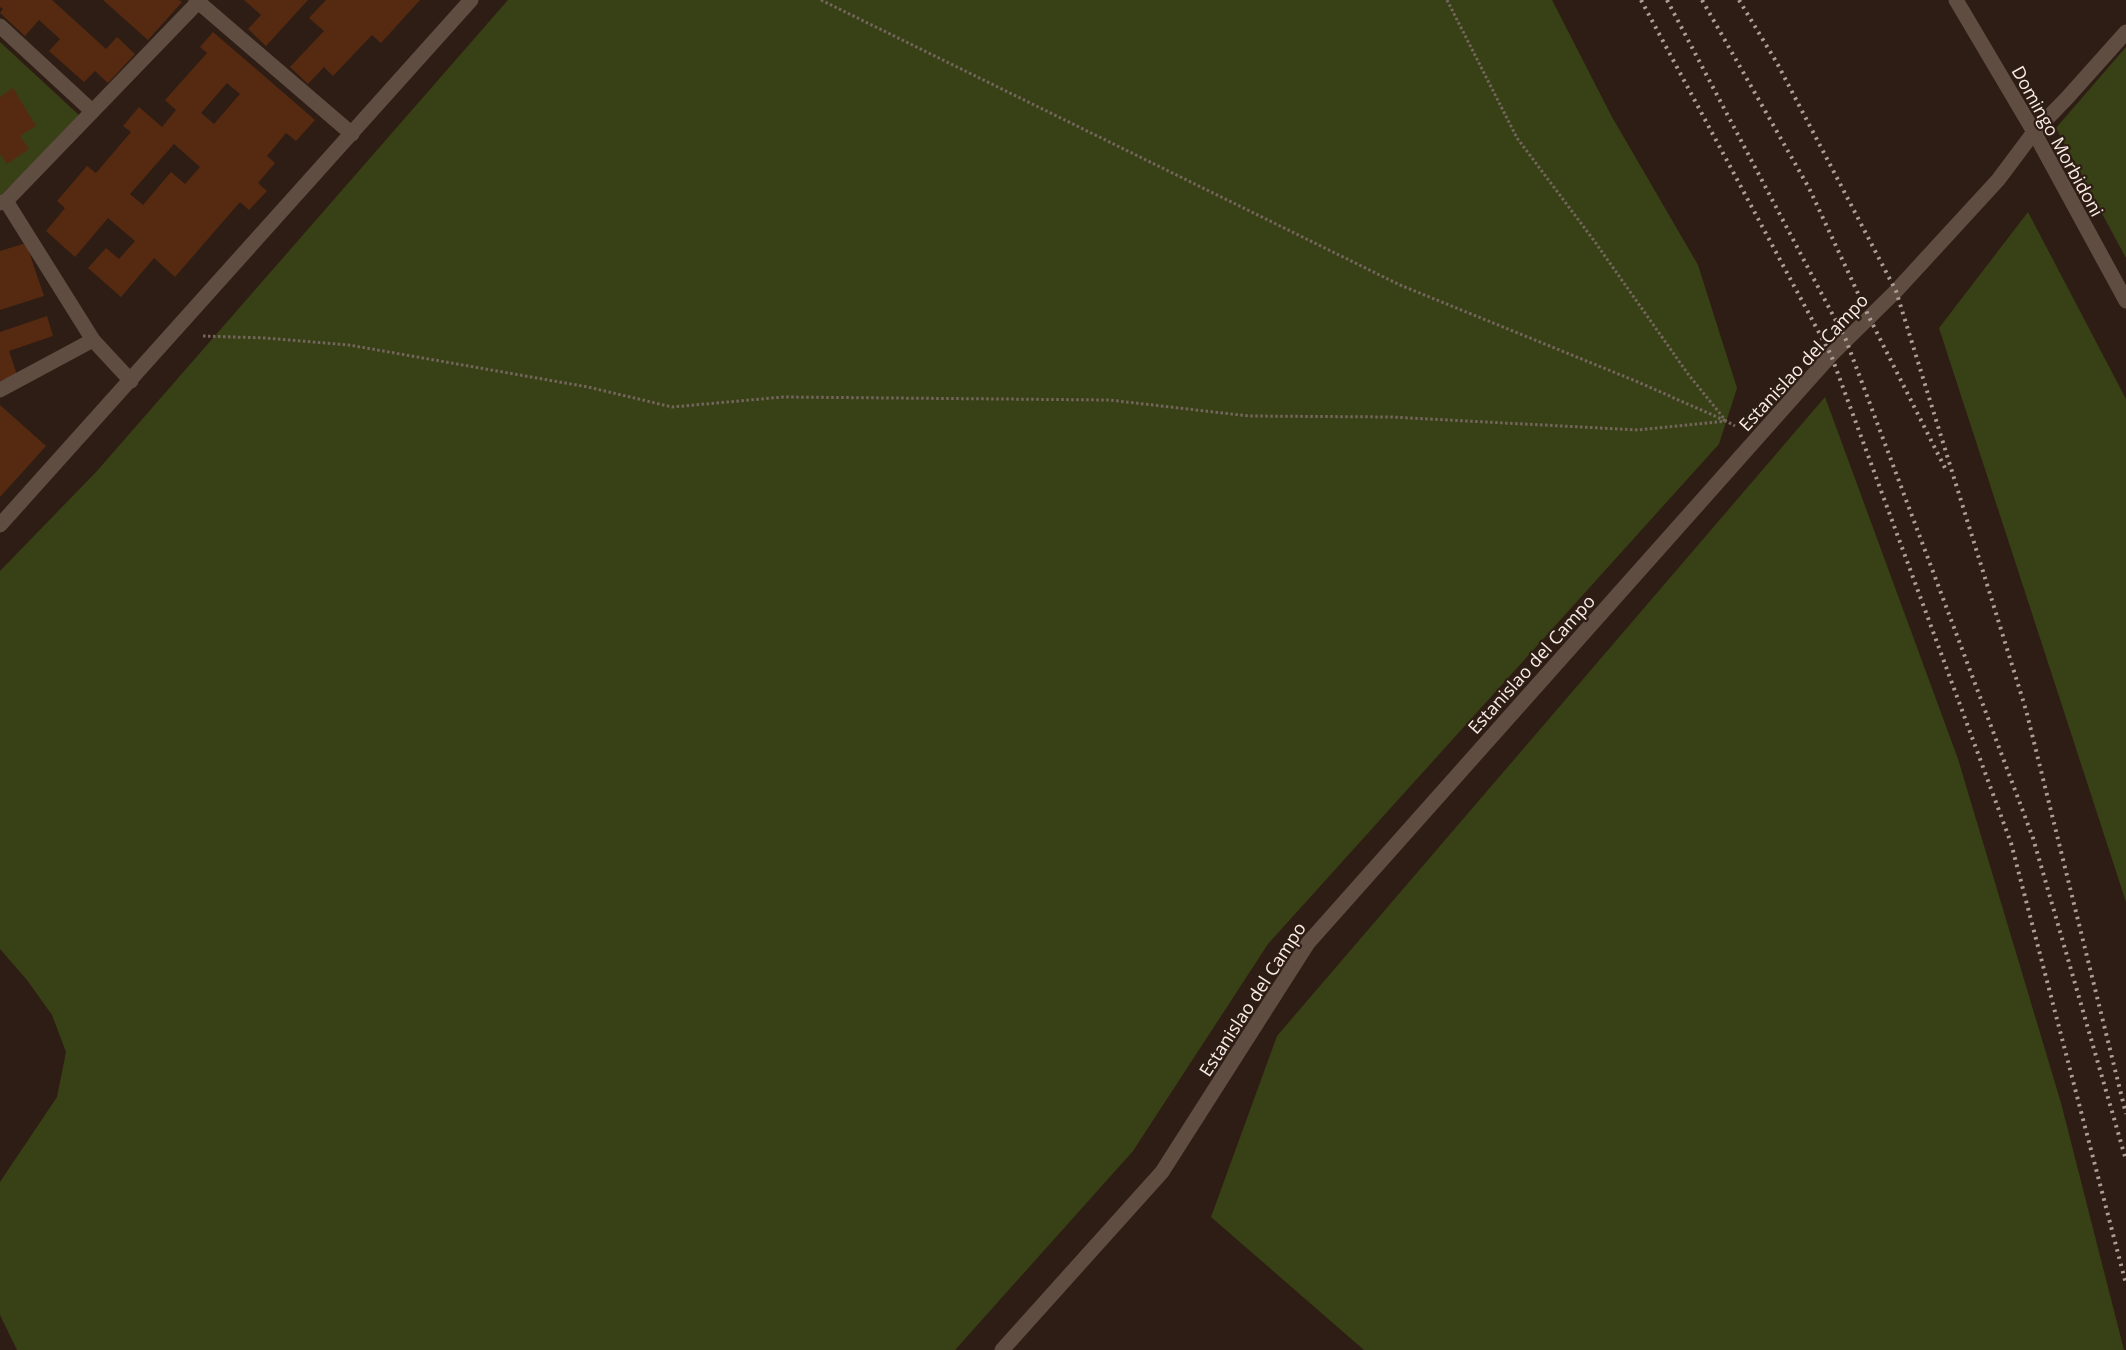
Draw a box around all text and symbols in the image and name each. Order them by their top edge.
street label: Domingo Morbidoni [2007,61,2109,221]
street label: Estanislao del Campo [1733,288,1873,436]
street label: Estanislao del Campo [1462,589,1600,739]
street label: Estanislao del Campo [1193,917,1311,1081]

